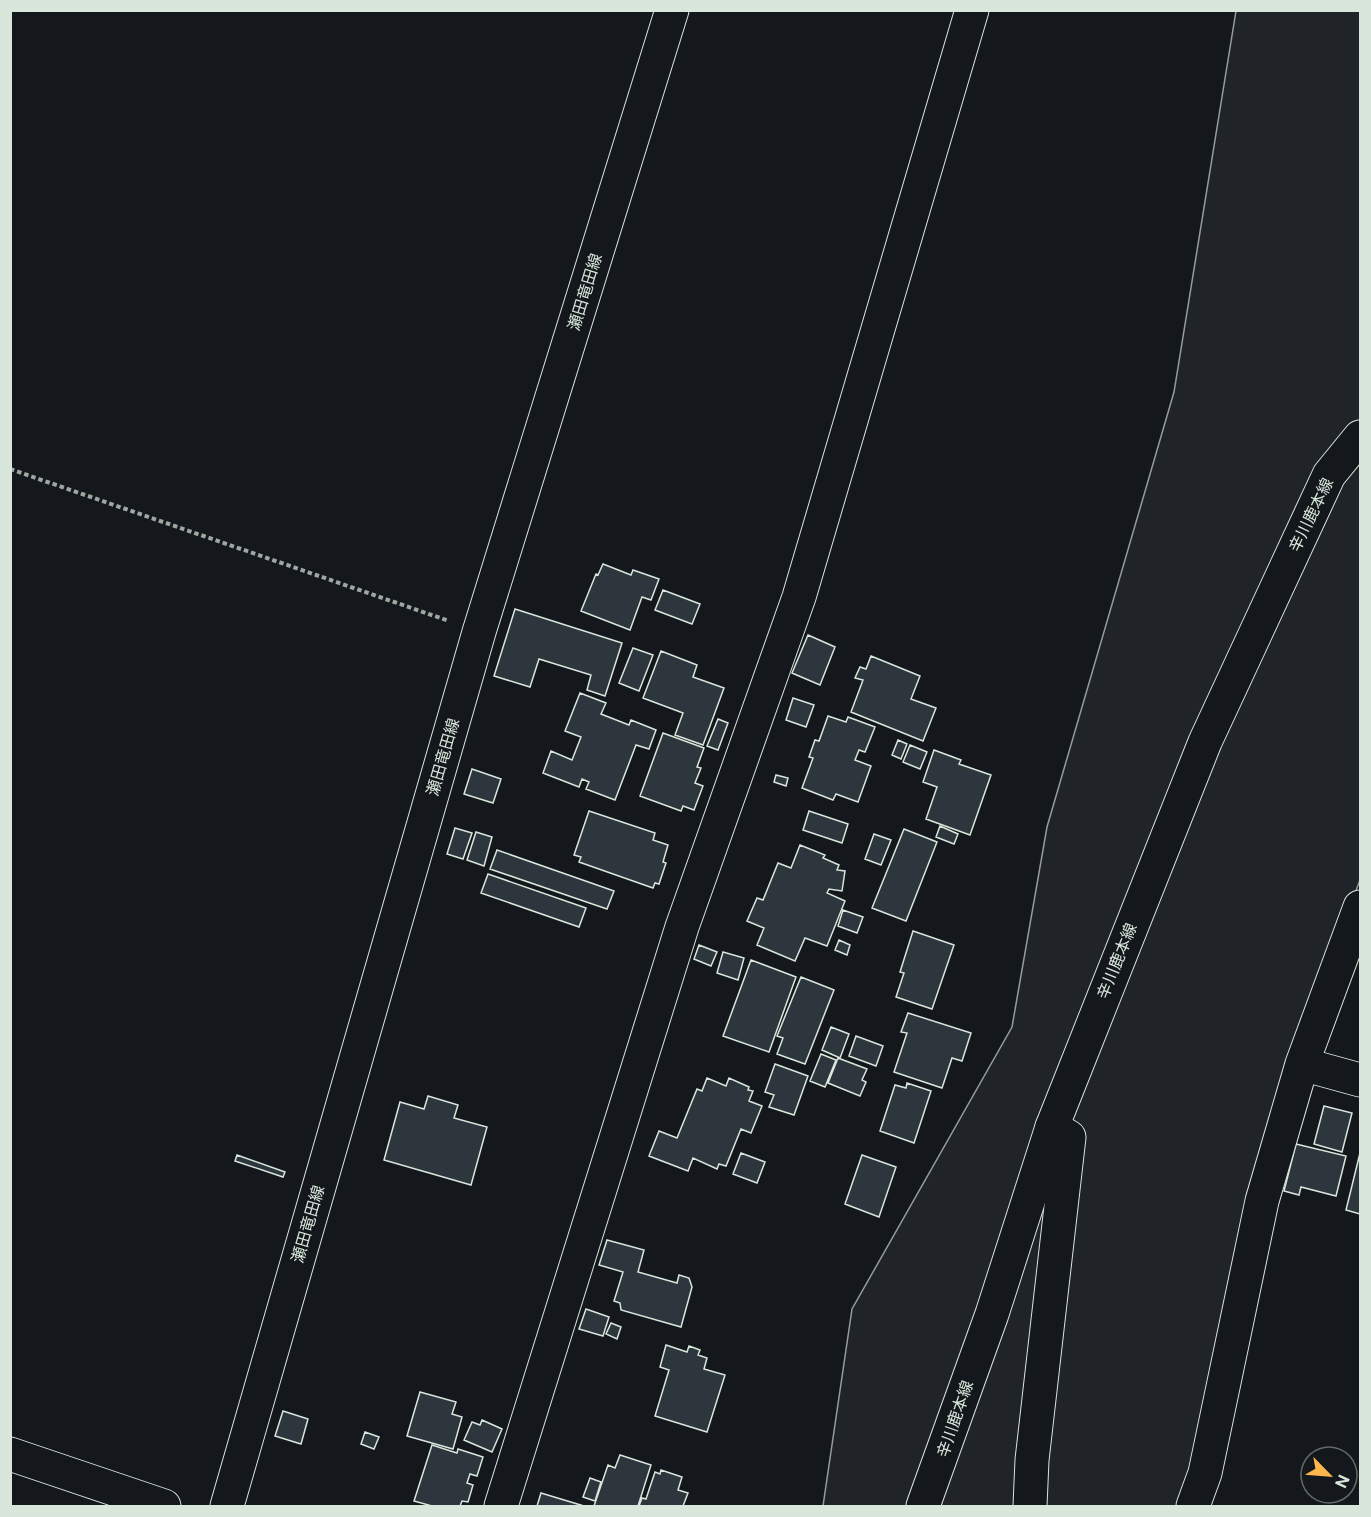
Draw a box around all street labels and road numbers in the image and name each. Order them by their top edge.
street label: 瀬田竜田線 [564,251,606,333]
street label: 辛川鹿本線 [1285,475,1337,555]
street label: 瀬田竜田線 [423,716,463,798]
street label: 辛川鹿本線 [1093,920,1141,1002]
street label: 瀬田竜田線 [288,1183,328,1265]
street label: 辛川鹿本線 [933,1378,977,1460]

